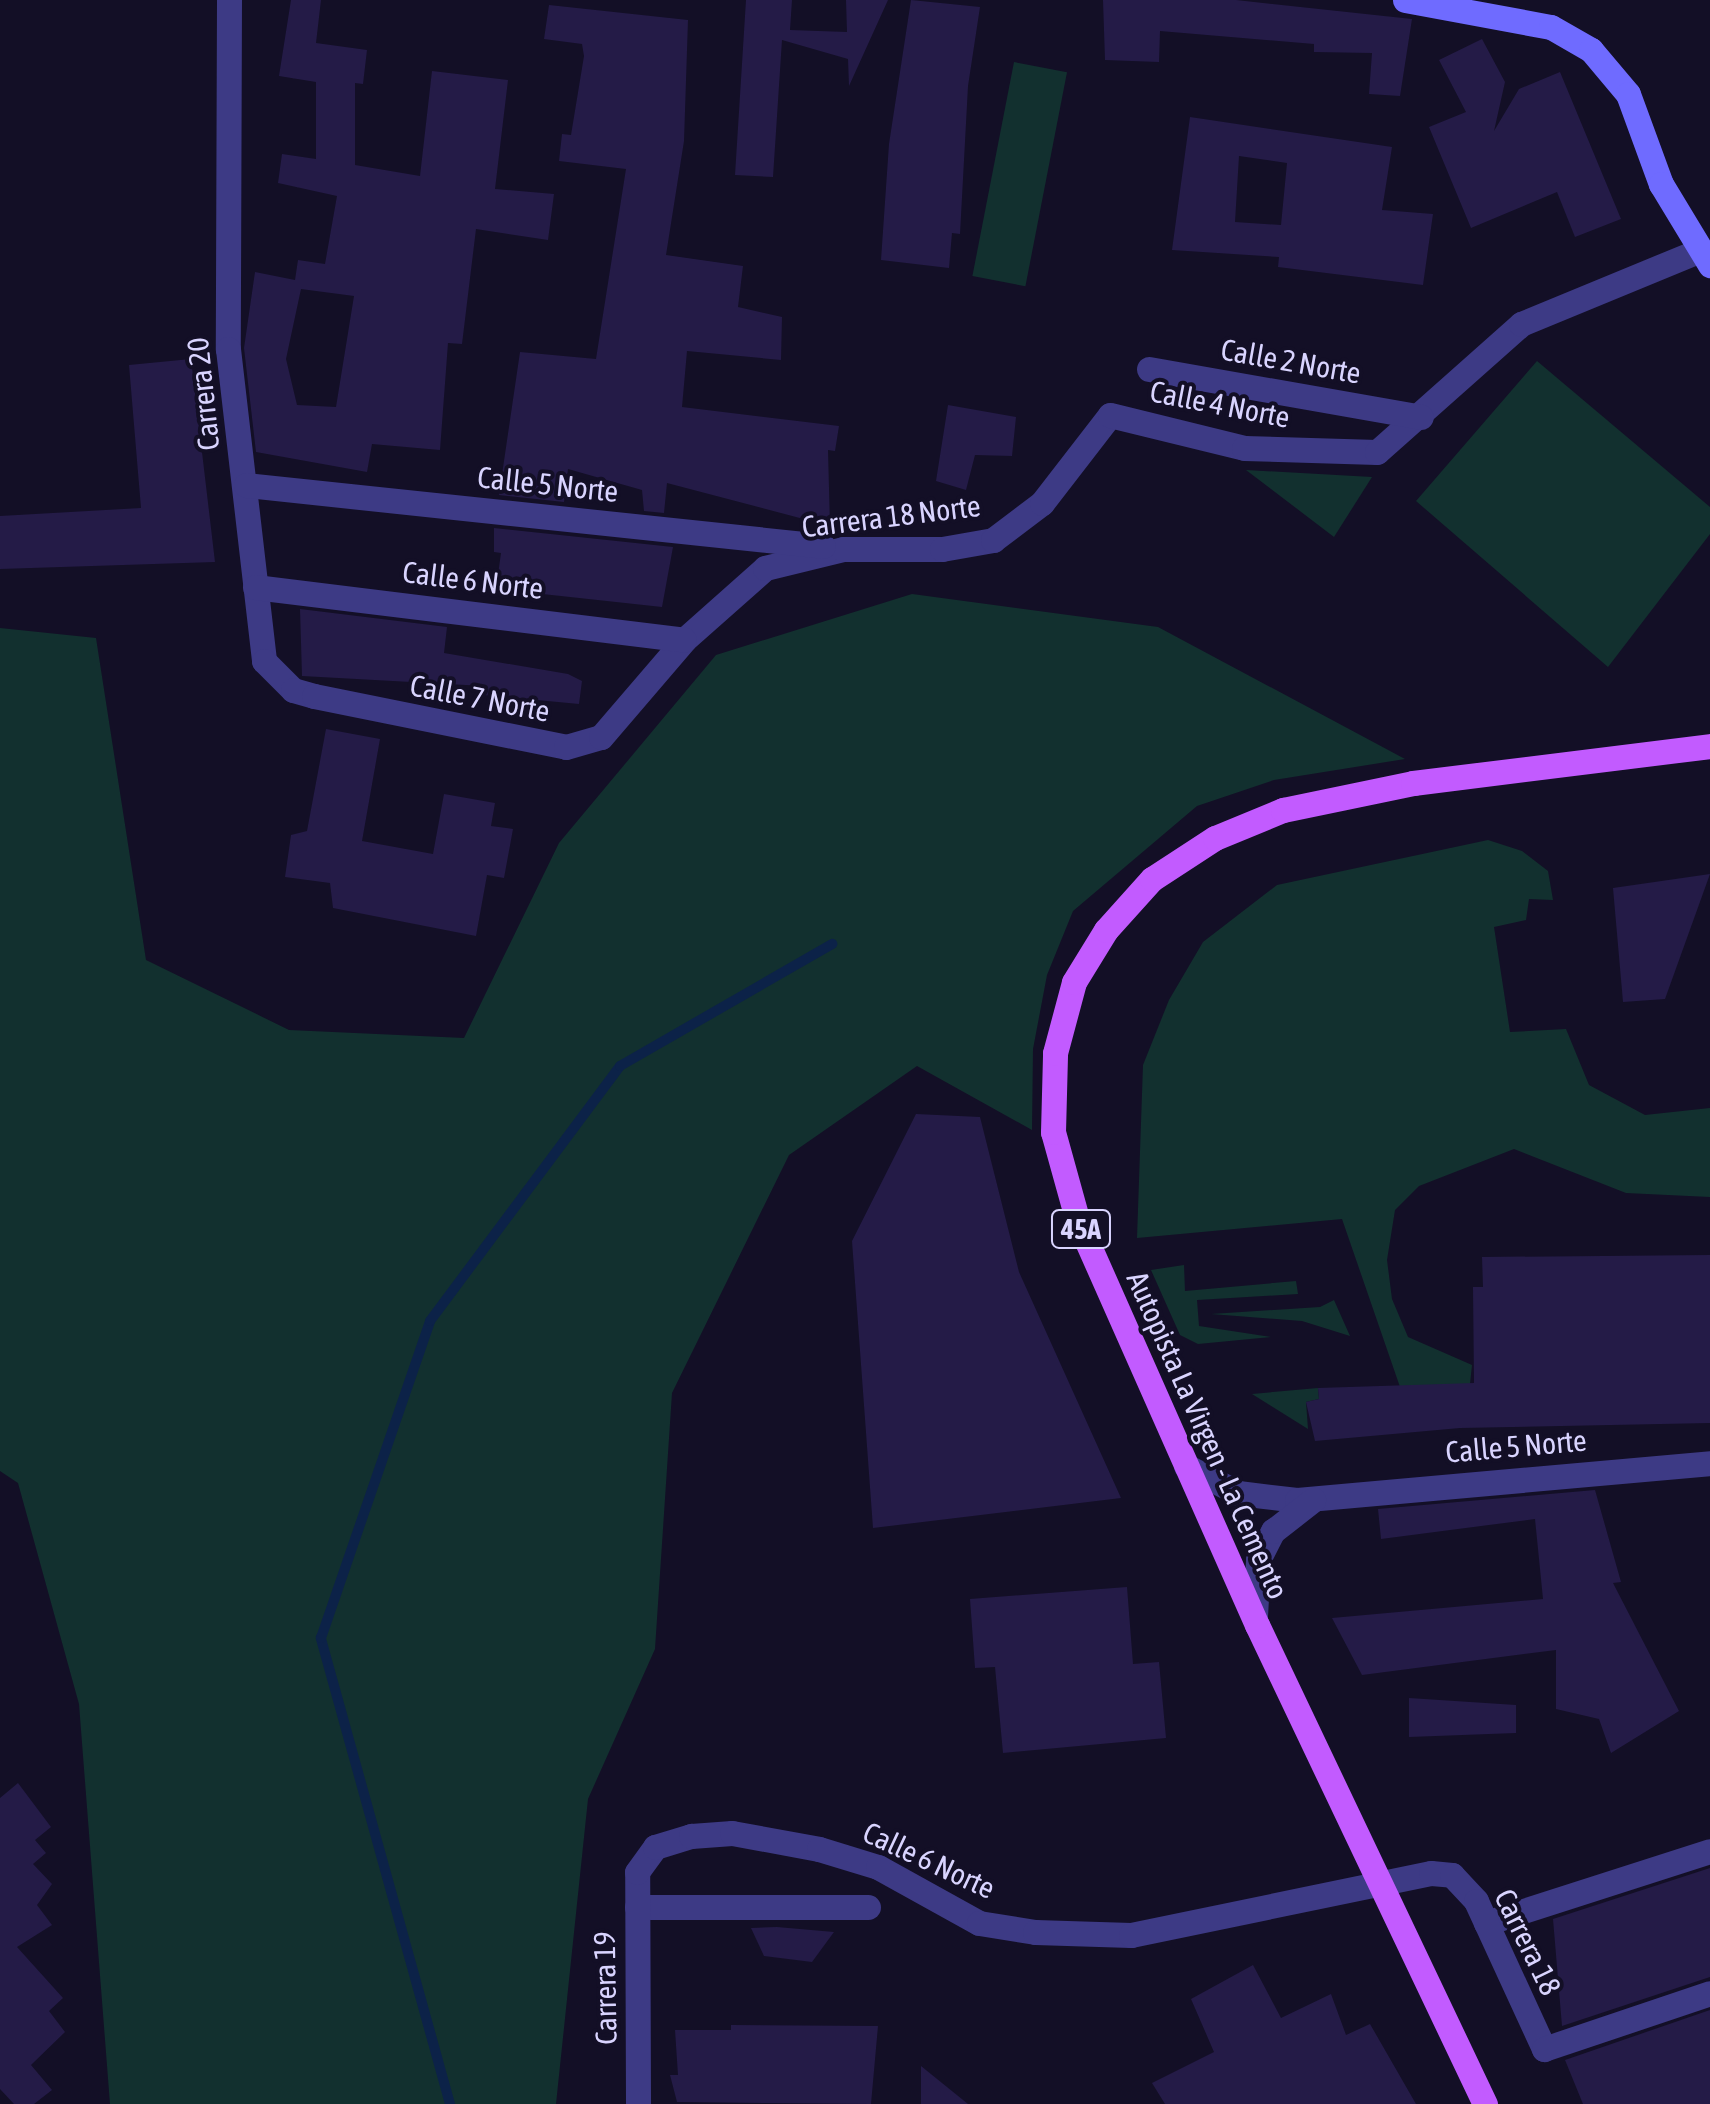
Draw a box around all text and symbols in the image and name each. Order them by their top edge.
street label: Calle 2 Norte [1218,331,1364,391]
street label: Carrera 20 [179,336,227,452]
street label: Calle 4 Norte [1147,373,1293,435]
street label: Calle 5 Norte [476,459,620,509]
street label: Carrera 18 Norte [800,487,982,545]
street label: Calle 6 Norte [401,554,545,606]
street label: Calle 7 Norte [407,667,553,729]
road number: 45A [1048,1206,1114,1252]
street label: Autopista La Virgen - La Cemento [1119,1266,1297,1604]
street label: Calle 5 Norte [1444,1422,1588,1470]
street label: Calle 6 Norte [857,1814,1001,1906]
street label: Carrera 18 [1487,1883,1569,2001]
street label: Carrera 19 [586,1931,624,2045]

